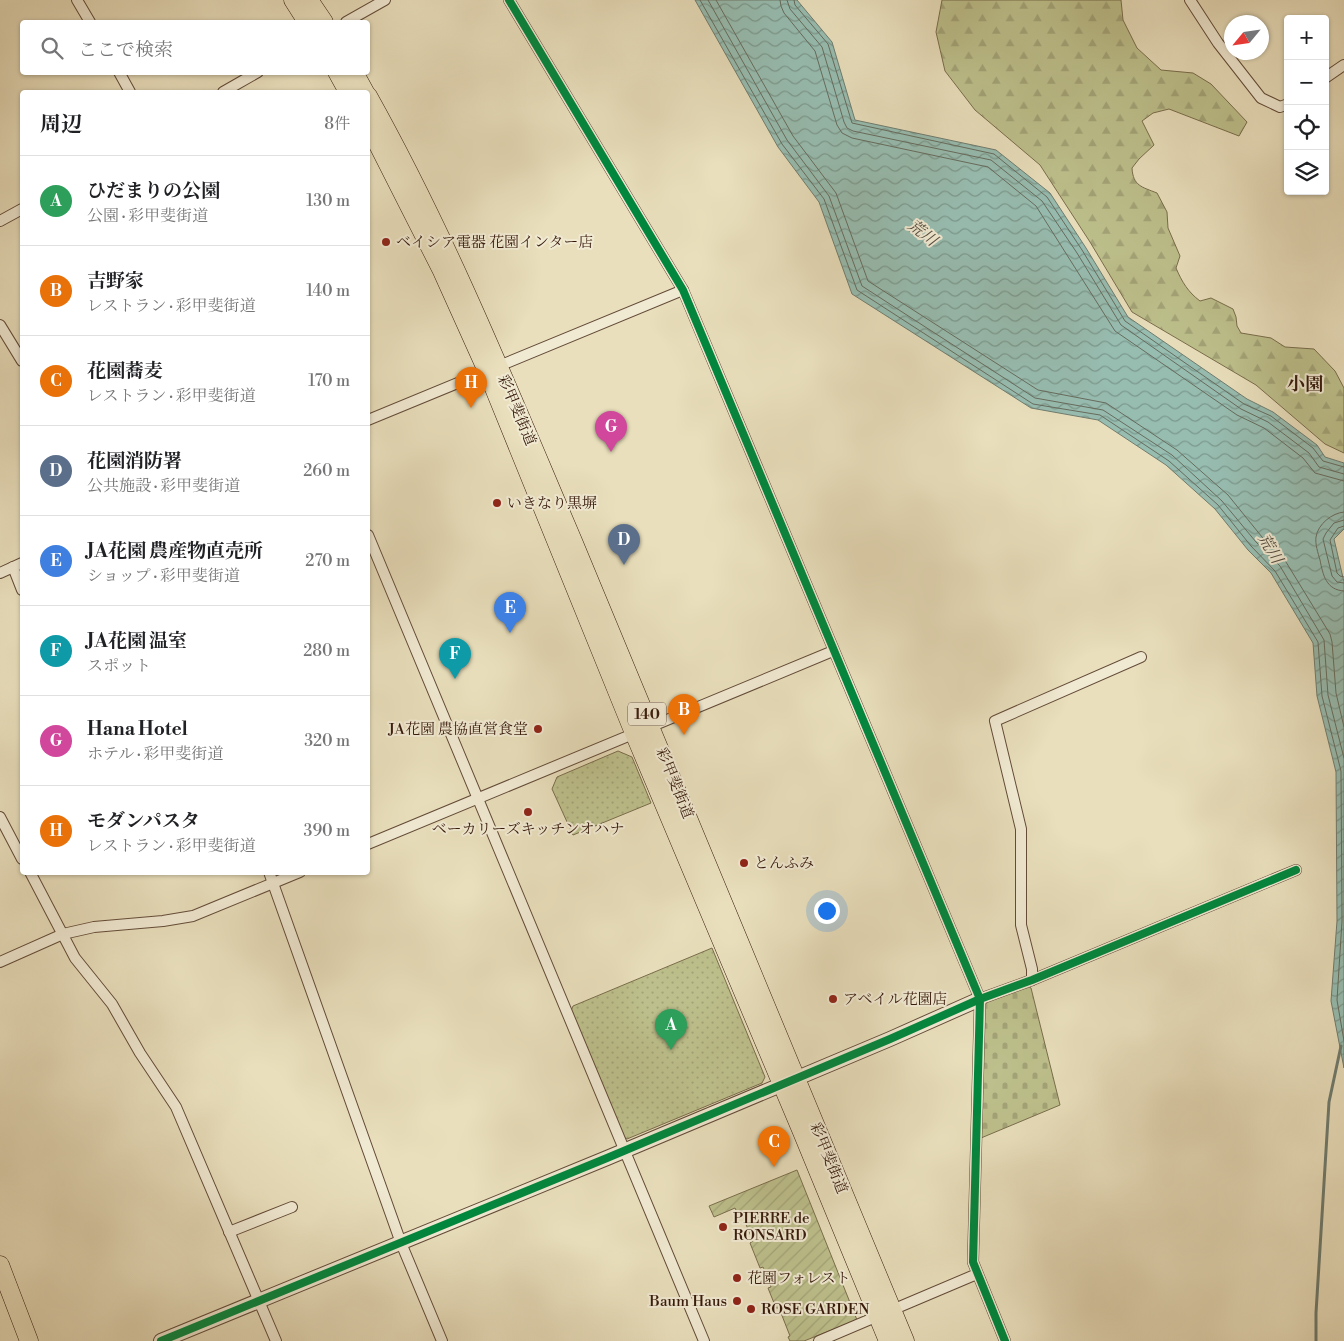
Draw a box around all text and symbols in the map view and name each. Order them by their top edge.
north arrow [1224,15,1269,60]
map controls [1284,15,1329,195]
button: + [1284,15,1329,60]
search box [20,20,370,75]
icon: search [38,34,66,62]
text: ここで検索 [78,38,173,62]
button: − [1284,60,1329,105]
button: locate [1284,105,1329,150]
text: 周辺 [40,112,82,138]
text: 8件 [324,114,350,134]
button: layers [1284,150,1329,195]
text: ひだまりの公園 [87,179,220,203]
text: A [50,191,62,211]
text: 130 m [306,191,350,211]
text: 公園 · 彩甲斐街道 [87,206,208,226]
water label: 荒川 [904,215,943,252]
place label: ベイシア電器 花園インター店 [396,233,594,252]
marker: ベイシア電器 花園インター店 [380,236,392,248]
text: 吉野家 [87,269,144,293]
text: B [50,281,62,301]
text: 140 m [306,281,350,301]
text: レストラン · 彩甲斐街道 [87,296,256,316]
text: 花園蕎麦 [87,359,163,383]
pin: H [455,367,487,408]
text: C [50,371,62,391]
text: 170 m [308,371,350,391]
street label: 彩甲斐街道 [493,372,540,448]
district label: 小園 [1287,373,1323,396]
text: レストラン · 彩甲斐街道 [87,386,256,406]
pin: G [595,411,627,452]
text: 花園消防署 [87,449,182,473]
text: D [50,461,62,481]
text: 260 m [303,461,350,481]
text: 公共施設 · 彩甲斐街道 [87,476,240,496]
place label: いきなり黒塀 [507,494,597,513]
marker: いきなり黒塀 [491,497,503,509]
pin: D [608,524,640,565]
water label: 荒川 [1253,530,1288,569]
text: JA花園 農産物直売所 [87,539,263,563]
text: E [50,551,62,571]
text: 270 m [305,551,350,571]
text: ショップ · 彩甲斐街道 [87,566,240,586]
pin: E [494,592,526,633]
text: JA花園 温室 [87,629,187,653]
pin: F [439,638,471,679]
text: F [50,641,62,661]
text: 280 m [303,641,350,661]
text: スポット [87,656,151,676]
pin: B [668,694,700,735]
road number: 140 [628,702,666,726]
text: Hana Hotel [87,717,188,741]
place label: JA花園 農協直営食堂 [387,720,528,739]
marker: JA花園 農協直営食堂 [532,723,544,735]
text: G [50,731,62,751]
text: 320 m [304,731,350,751]
text: ホテル · 彩甲斐街道 [87,744,223,764]
street label: 彩甲斐街道 [652,745,697,822]
marker: ベーカリーズキッチンオハナ [522,806,534,818]
text: モダンパスタ [87,809,200,833]
place label: ベーカリーズキッチンオハナ [432,820,624,839]
text: H [49,821,63,841]
text: 390 m [304,821,350,841]
text: レストラン · 彩甲斐街道 [87,836,256,856]
place label: とんふみ [754,854,814,873]
marker: とんふみ [738,857,750,869]
your location [814,898,840,924]
place label: アベイル花園店 [843,990,947,1009]
marker: アベイル花園店 [827,993,839,1005]
pin: A [655,1009,687,1050]
street label: 彩甲斐街道 [806,1120,851,1197]
pin: C [758,1126,790,1167]
place label: PIERRE de RONSARD [733,1209,810,1245]
marker: PIERRE de RONSARD [717,1221,729,1233]
place label: 花園フォレスト [747,1269,851,1288]
marker: 花園フォレスト [731,1272,743,1284]
place label: Baum Haus [648,1292,727,1311]
marker: Baum Haus [731,1295,743,1307]
place label: ROSE GARDEN [761,1300,869,1319]
marker: ROSE GARDEN [745,1303,757,1315]

